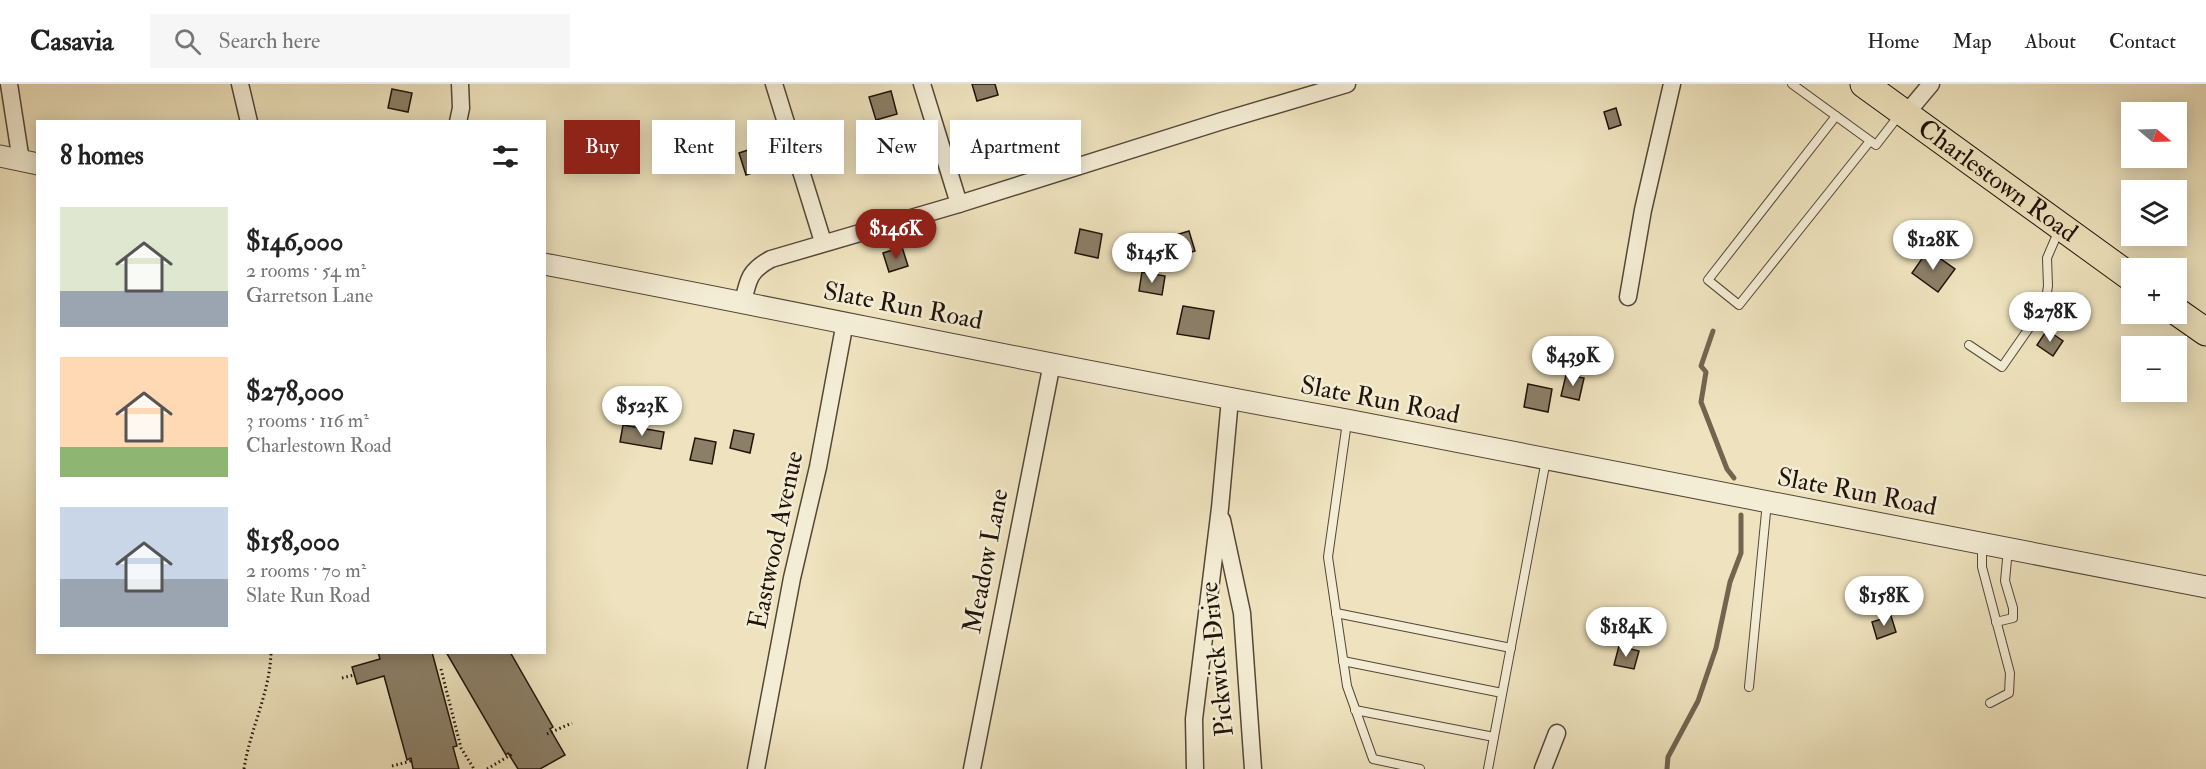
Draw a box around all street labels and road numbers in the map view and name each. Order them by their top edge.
street label: Charlestown Road [1912,112,2084,249]
street label: Slate Run Road [821,275,986,337]
street label: Slate Run Road [1298,369,1463,431]
street label: Eastwood Avenue [742,448,811,632]
street label: Slate Run Road [1775,461,1940,523]
street label: Meadow Lane [956,486,1016,636]
street label: Pickwick Drive [1193,580,1241,738]

